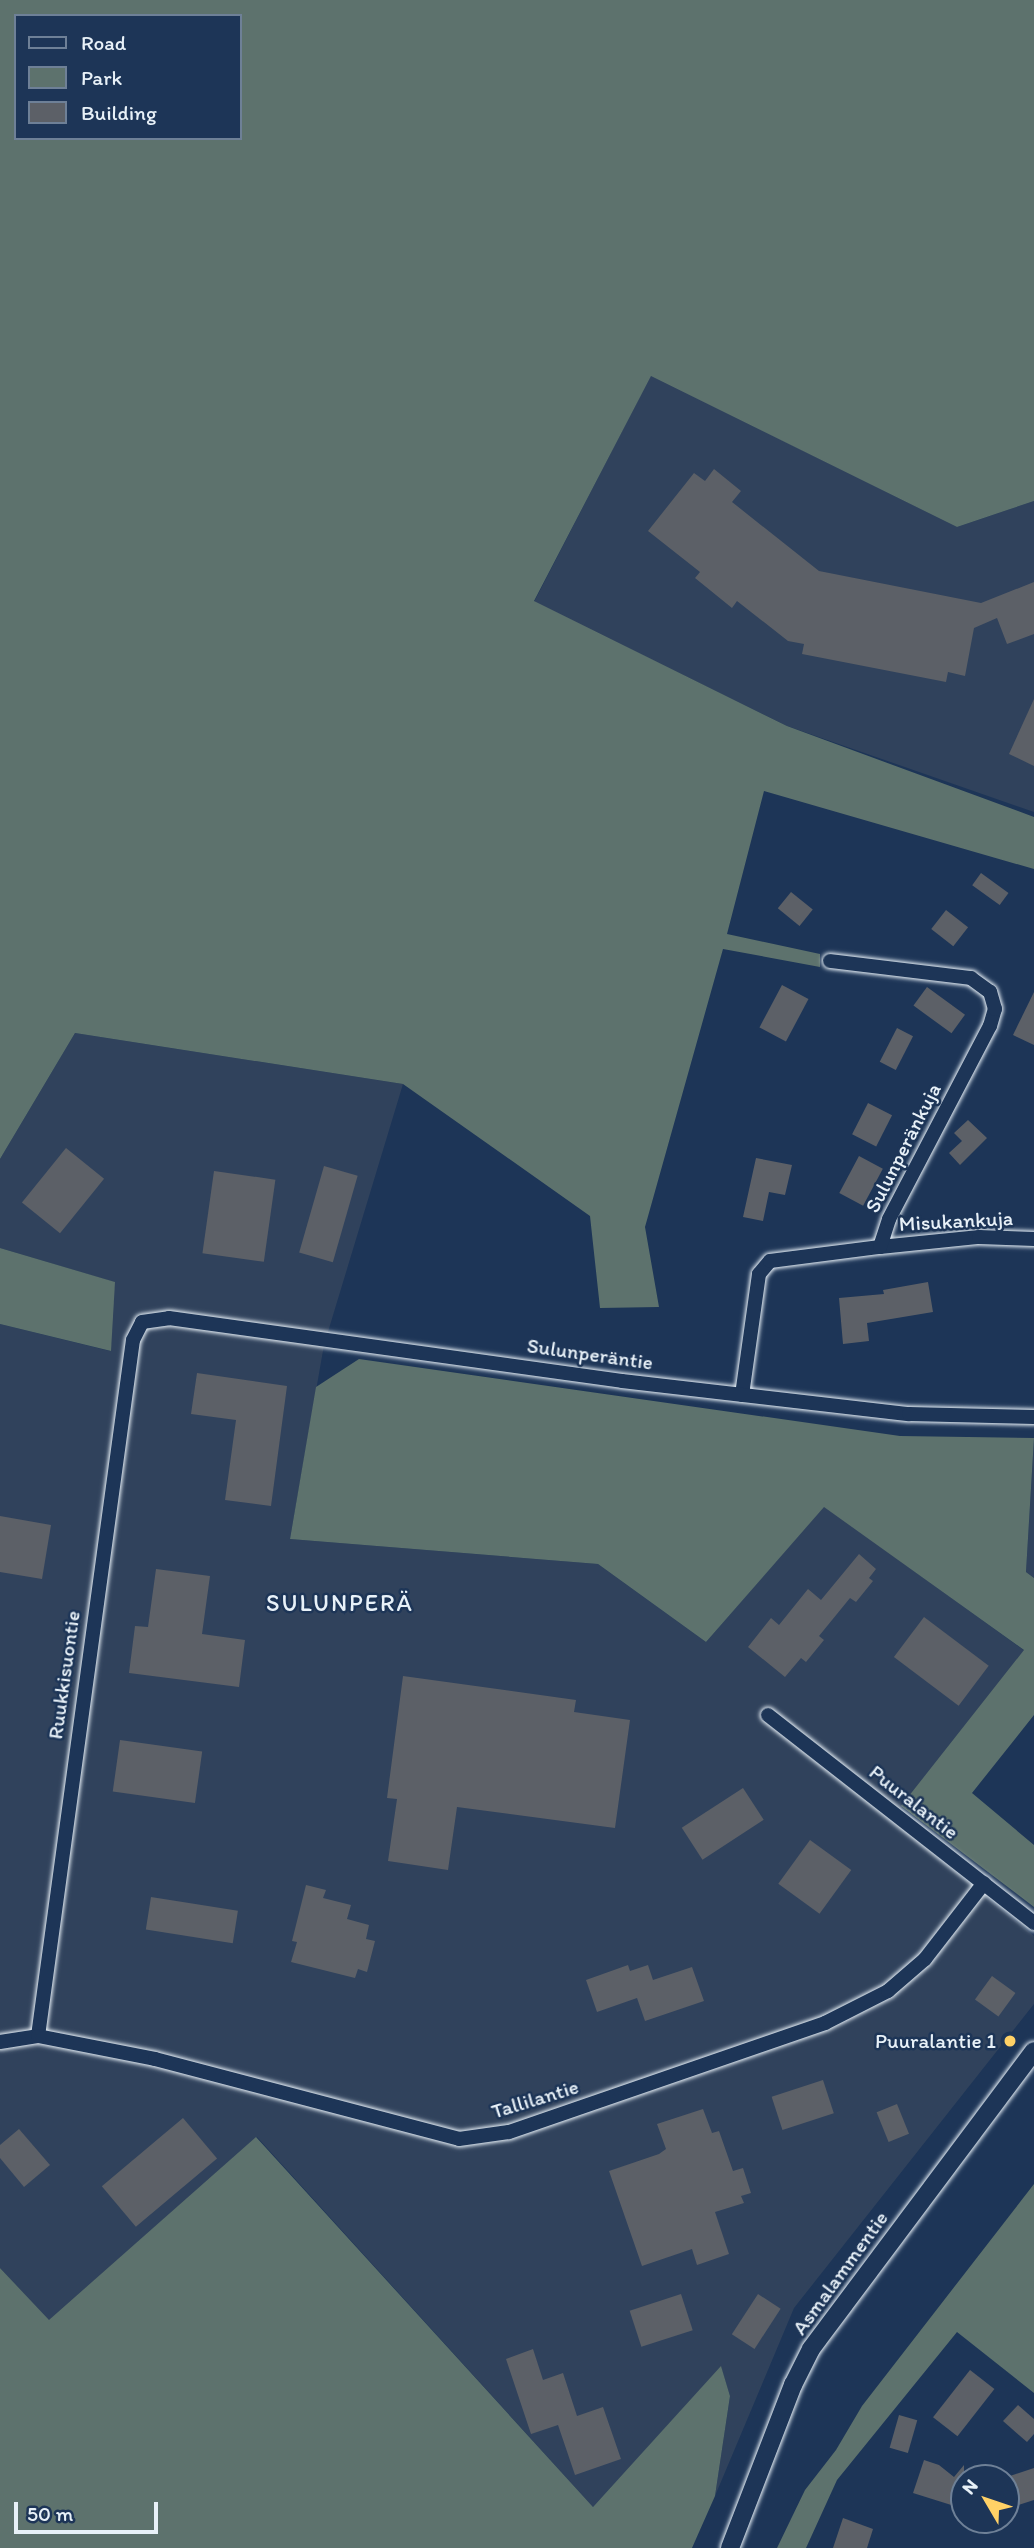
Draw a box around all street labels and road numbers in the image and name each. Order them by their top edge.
street label: Sulunperänkuja [860,1079,946,1217]
street label: Misukankuja [898,1205,1014,1237]
street label: Sulunperäntie [525,1333,655,1375]
street label: Ruukkisuontie [43,1609,85,1741]
street label: Puuralantie [864,1759,964,1845]
street label: Tallilantie [488,2074,582,2124]
street label: Asmalammentie [787,2206,893,2340]

